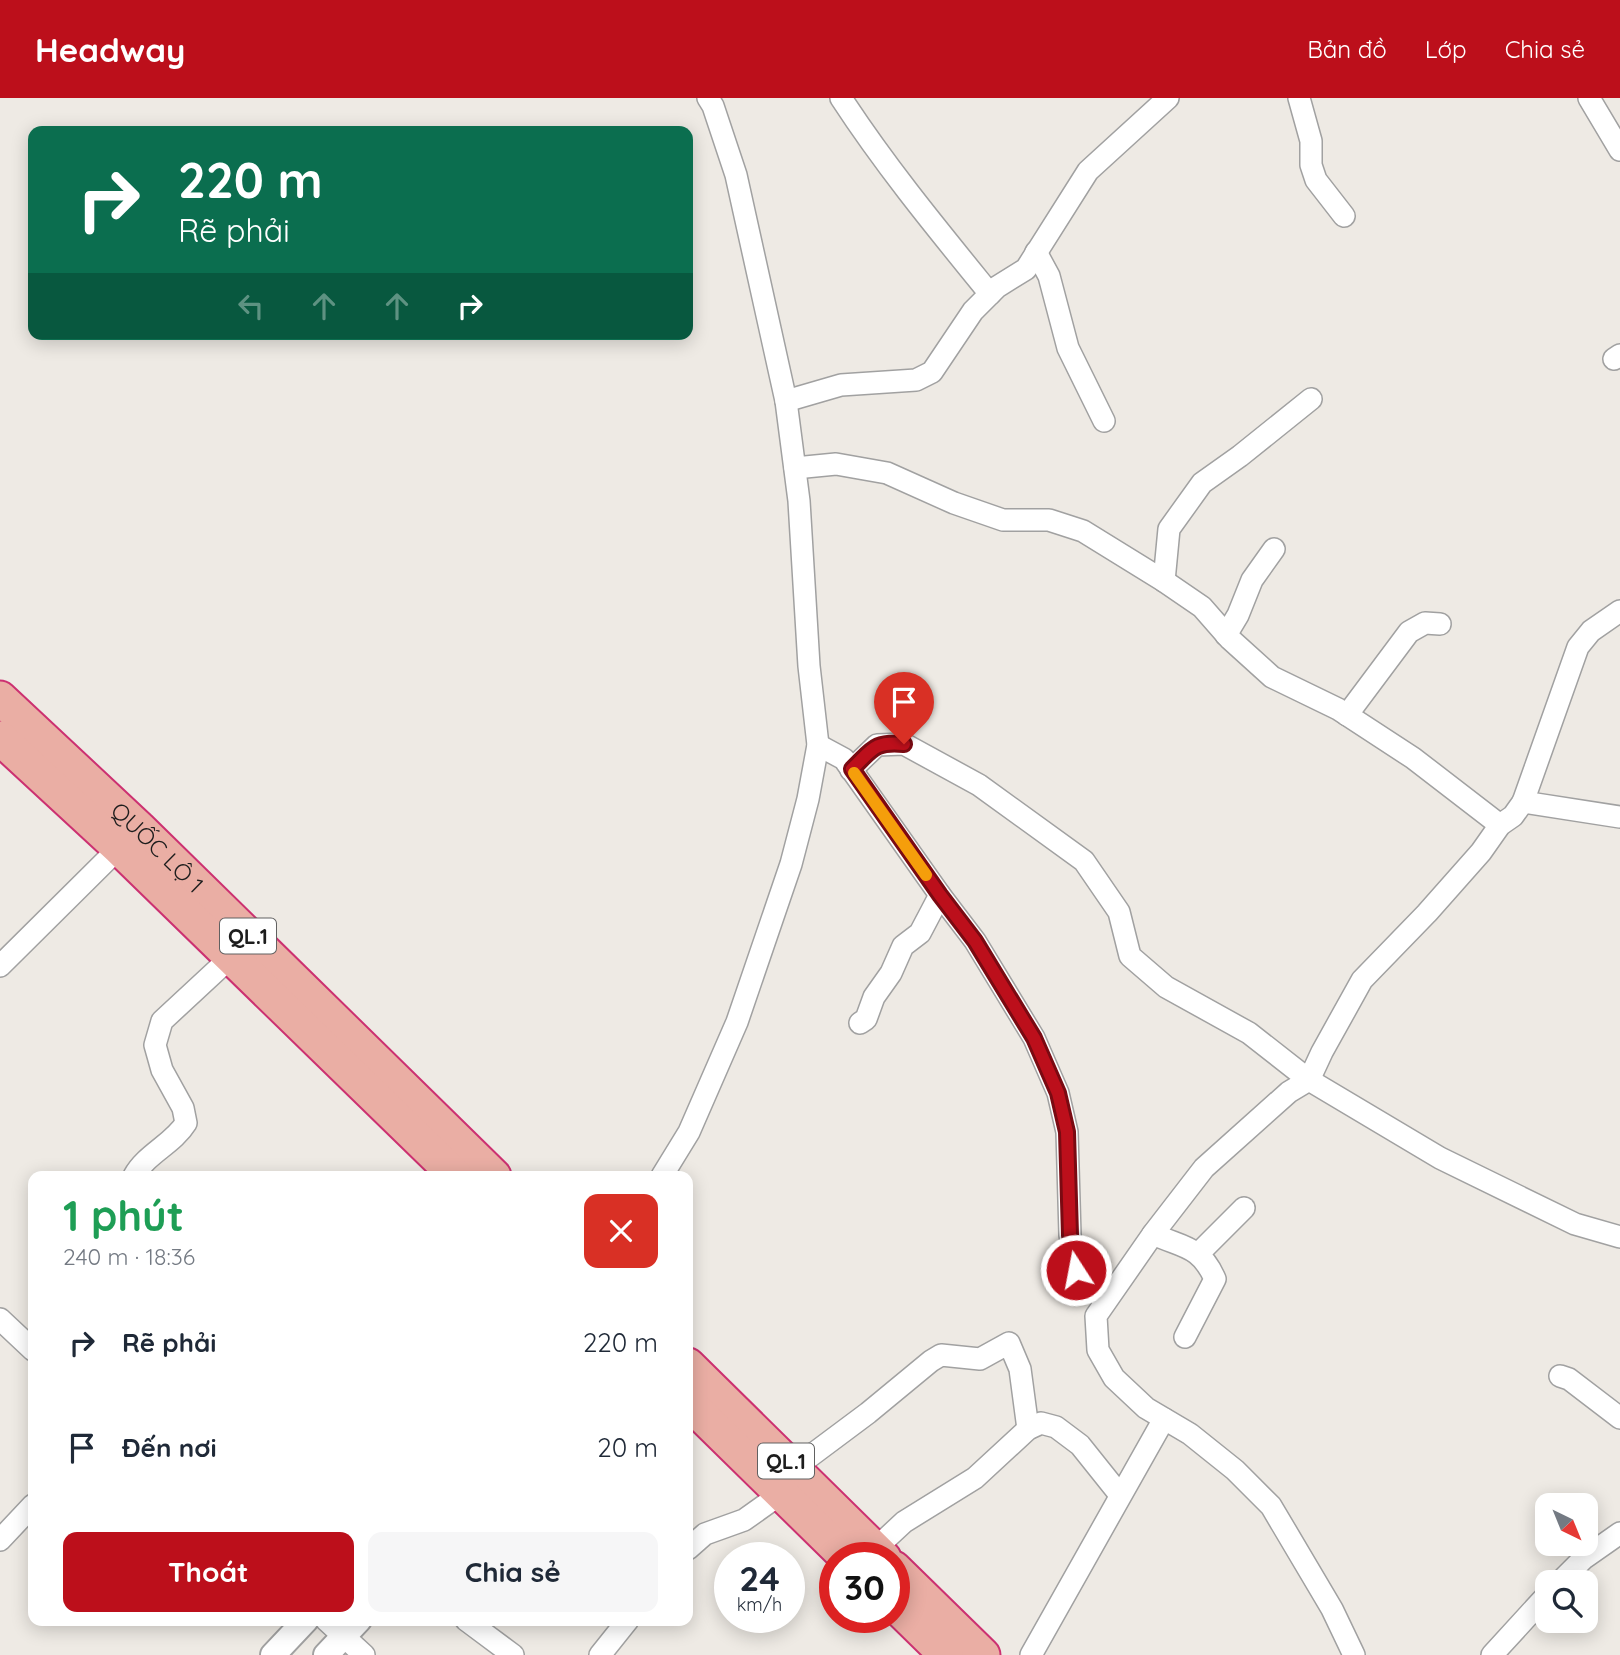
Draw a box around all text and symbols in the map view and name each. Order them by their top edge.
text: Headway [35,29,185,70]
text: Bản đồ [1307,34,1387,64]
text: Lớp [1425,34,1467,64]
text: Chia sẻ [1505,34,1585,64]
text: 220 m [178,149,323,210]
icon: right [63,154,154,245]
text: Rẽ phải [178,210,290,250]
icon: left [232,287,270,325]
icon: ahead [305,287,343,325]
icon: ahead [378,287,416,325]
icon: right [451,287,489,325]
pin [874,672,934,744]
icon: arrive [885,683,923,721]
street label: QUỐC LỘ 1 [106,795,210,898]
road number: QL.1 [220,918,276,954]
text: 1 phút [63,1189,184,1242]
button: close [584,1194,658,1268]
position arrow [1039,1233,1113,1307]
text: 240 m · 18:36 [63,1242,195,1271]
icon: right [63,1324,101,1362]
text: Rẽ phải [122,1326,216,1359]
text: 220 m [583,1326,658,1359]
icon: arrive [63,1429,101,1467]
text: Đến nơi [122,1431,217,1464]
text: 20 m [597,1431,658,1464]
road number: QL.1 [758,1444,814,1478]
north arrow [1535,1493,1598,1556]
map controls [1535,1493,1598,1633]
button: Thoát [63,1532,354,1612]
button: Chia sẻ [368,1532,658,1612]
speed limit sign: 30 [819,1542,910,1633]
text: 24 [739,1556,780,1600]
button: search [1535,1570,1598,1633]
text: km/h [737,1593,782,1616]

